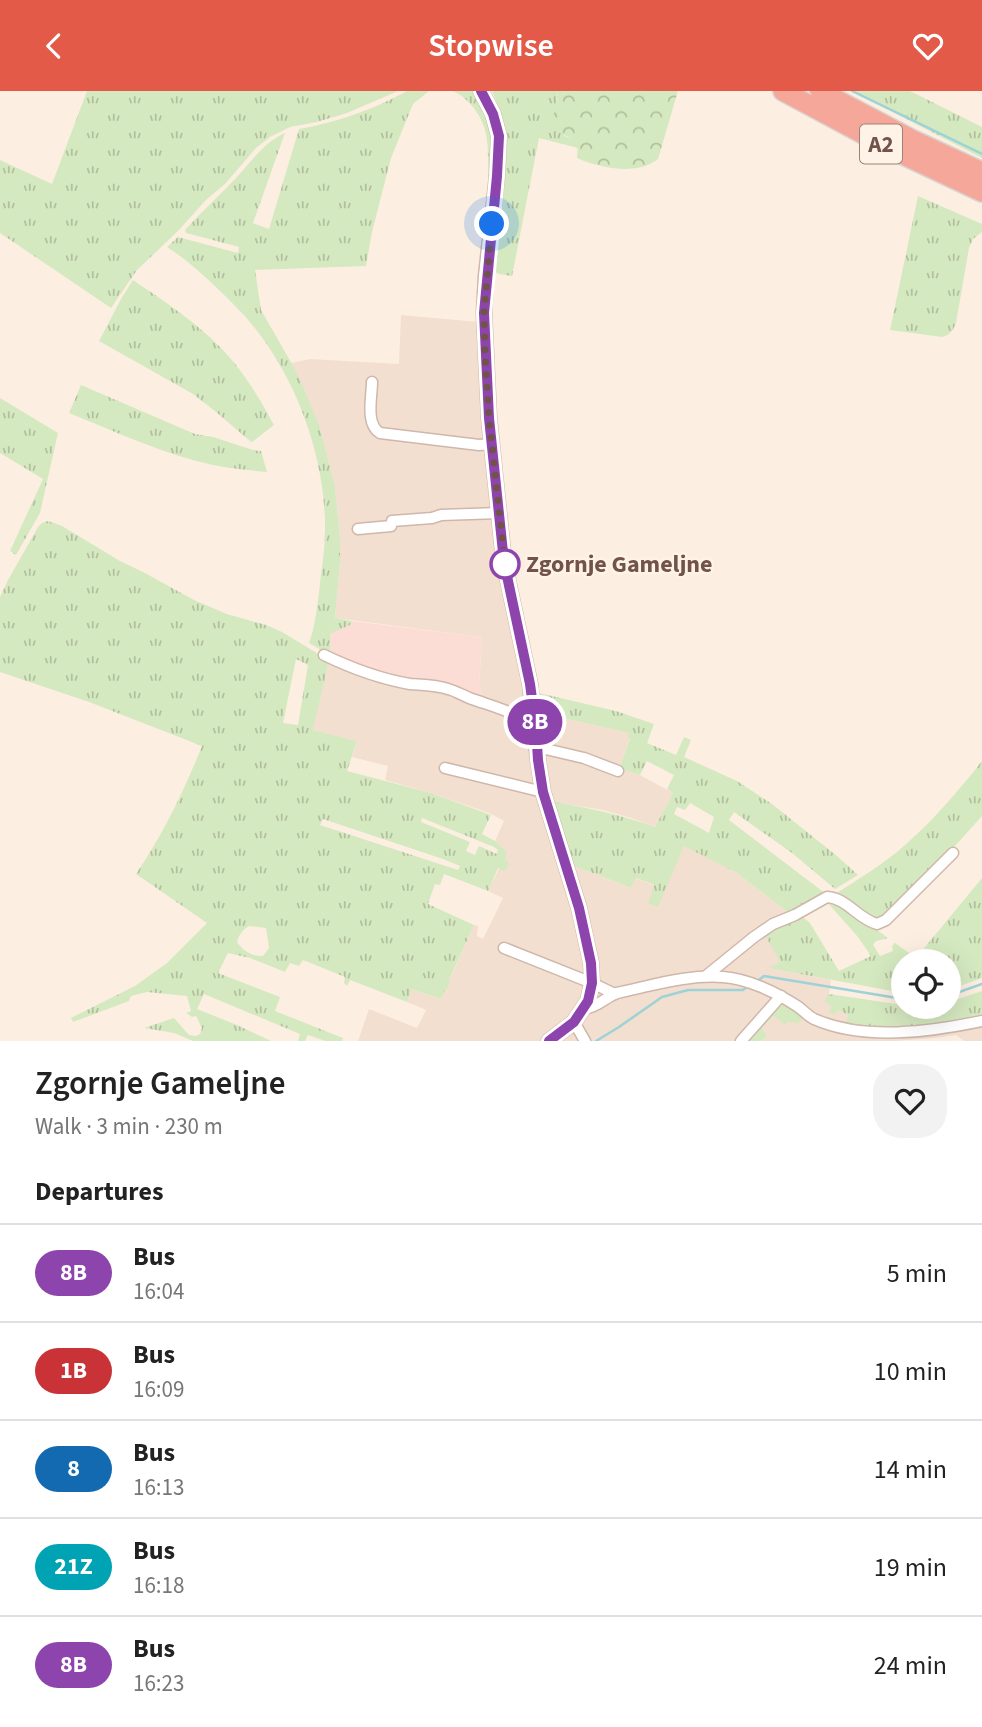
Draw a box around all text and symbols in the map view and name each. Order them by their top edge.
text: Stopwise [428,23,554,69]
icon: back [35,27,73,65]
icon: heart [909,27,947,65]
road number: A2 [860,125,902,163]
your location [474,206,509,241]
place label: Zgornje Gameljne [526,547,713,582]
marker: Zgornje Gameljne [490,549,520,579]
line badge: 8B [504,699,566,745]
text: 8B [521,704,549,739]
map controls [891,949,961,1019]
button: locate [891,949,961,1019]
text: Zgornje Gameljne [35,1060,285,1107]
button: heart [873,1064,947,1138]
text: Walk · 3 min · 230 m [35,1110,223,1143]
text: Departures [35,1173,163,1210]
text: Bus [133,1238,175,1275]
text: 8B [60,1255,87,1290]
text: 5 min [887,1255,947,1292]
text: 16:04 [133,1275,184,1308]
text: Bus [133,1336,175,1373]
text: 1B [60,1353,87,1388]
text: 10 min [874,1353,947,1390]
text: 16:09 [133,1373,184,1406]
text: Bus [133,1434,175,1471]
text: 8 [67,1451,80,1486]
text: 14 min [874,1451,947,1488]
text: 16:13 [133,1471,184,1504]
text: Bus [133,1532,175,1569]
text: 21Z [54,1549,93,1584]
text: 19 min [874,1549,947,1586]
text: 16:18 [133,1569,184,1602]
text: Bus [133,1630,175,1667]
text: 8B [60,1647,87,1682]
text: 24 min [874,1647,947,1684]
text: 16:23 [133,1667,184,1700]

